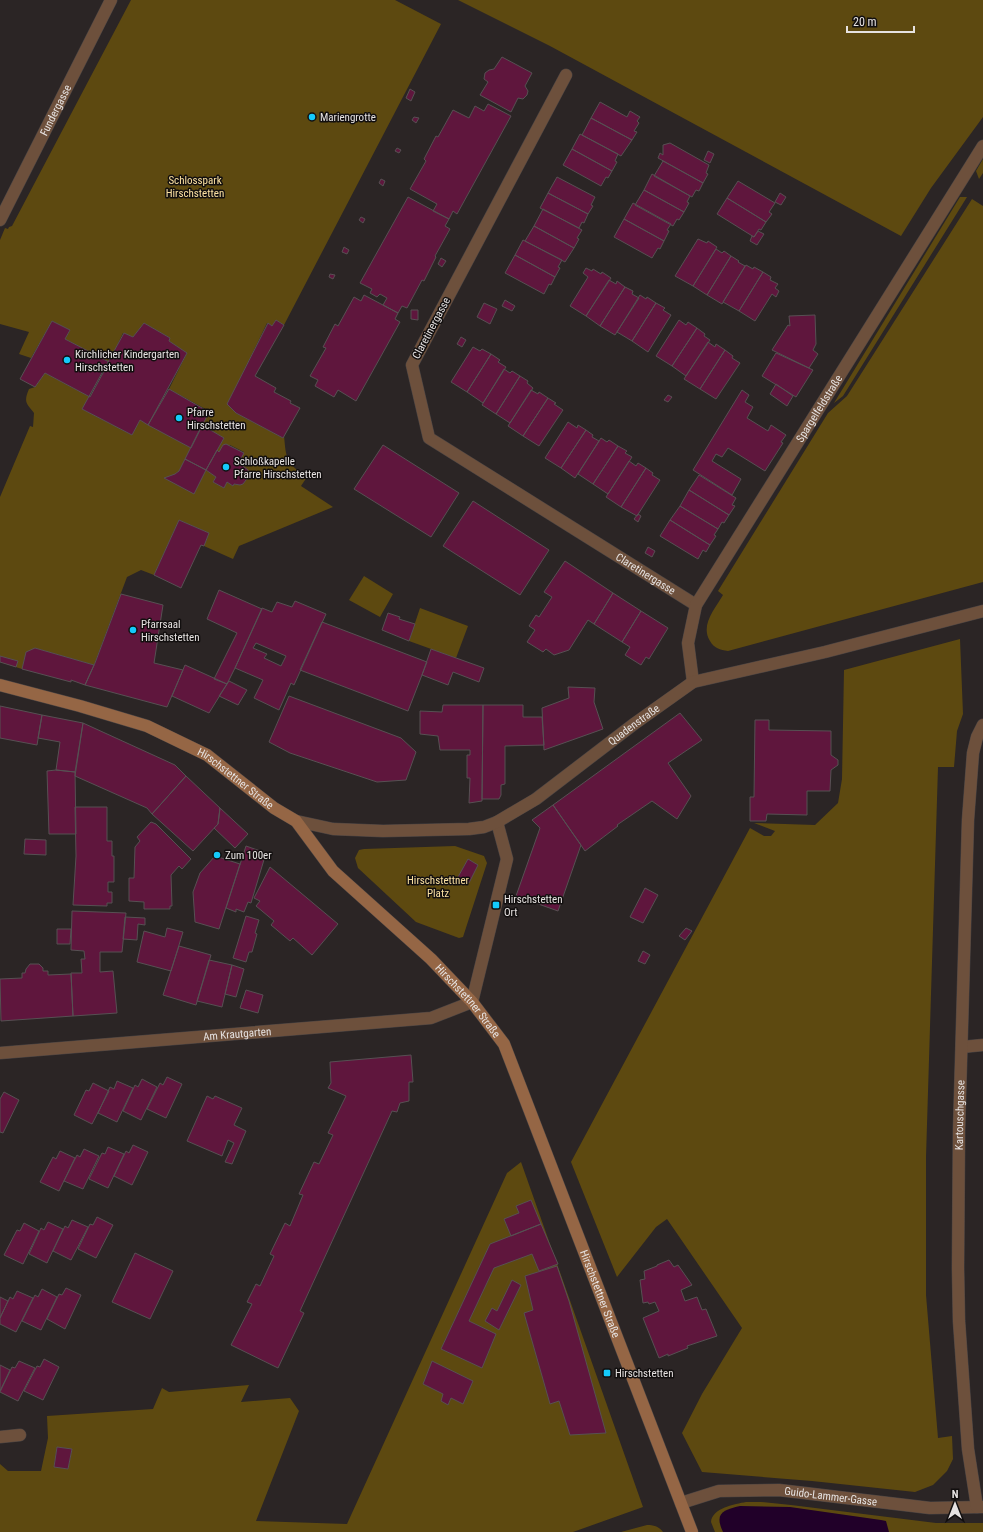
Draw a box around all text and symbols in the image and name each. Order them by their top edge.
scale bar [847,8,914,34]
text: 20 m [853,15,877,29]
street label: Fundergasse [38,83,74,138]
place label: Mariengrotte [320,111,376,124]
marker: Mariengrotte [307,112,317,122]
park label: Schlosspark Hirschstetten [166,174,224,200]
street label: Claretinergasse [410,295,453,361]
place label: Kirchlicher Kindergarten Hirschstetten [75,348,179,374]
marker: Kirchlicher Kindergarten Hirschstetten [62,355,72,365]
street label: Spargelfeldstraße [793,373,845,445]
place label: Pfarre Hirschstetten [187,406,246,432]
marker: Pfarre Hirschstetten [174,413,184,423]
place label: Schloßkapelle Pfarre Hirschstetten [234,455,322,481]
marker: Schloßkapelle Pfarre Hirschstetten [221,462,231,472]
street label: Claretinergasse [613,550,678,598]
place label: Pfarrsaal Hirschstetten [141,618,200,644]
marker: Pfarrsaal Hirschstetten [128,625,138,635]
street label: Quadenstraße [606,702,662,748]
street label: Hirschstettner Straße [195,745,276,812]
place label: Zum 100er [225,849,272,862]
marker: Zum 100er [212,850,222,860]
park label: Hirschstettner Platz [407,874,470,900]
place label: Hirschstetten Ort [504,893,563,919]
marker: Hirschstetten Ort [491,900,501,910]
street label: Hirschstettner Straße [432,962,503,1040]
street label: Am Krautgarten [203,1025,272,1043]
street label: Kartouschgasse [953,1080,967,1150]
street label: Hirschstettner Straße [577,1248,622,1340]
place label: Hirschstetten [615,1367,674,1380]
marker: Hirschstetten [602,1368,612,1378]
north arrow [935,1484,975,1524]
street label: Guido-Lammer-Gasse [784,1485,878,1509]
text: N [952,1488,959,1501]

